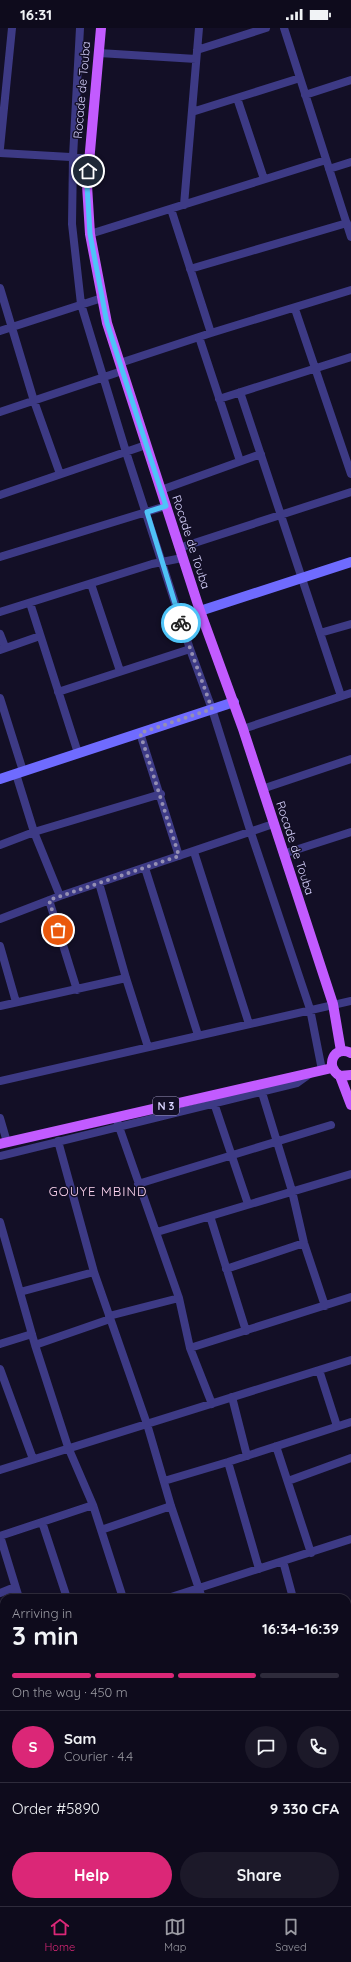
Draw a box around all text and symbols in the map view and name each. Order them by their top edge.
text: 16:31 [20,5,52,24]
street label: Rocade de Touba [70,41,93,139]
pin [71,154,105,188]
icon: home [77,160,99,182]
street label: Rocade de Touba [169,493,214,591]
courier [161,603,201,643]
icon: bike [170,612,192,634]
street label: Rocade de Touba [273,799,318,897]
pin [41,913,75,947]
icon: bag [47,919,69,941]
road number: N 3 [153,1097,179,1115]
district label: GOUYE MBIND [49,1183,147,1199]
text: Arriving in [12,1605,72,1621]
text: 3 min [12,1619,79,1652]
text: 16:34–16:39 [262,1619,339,1638]
text: On the way · 450 m [12,1684,128,1700]
button: chat [245,1726,287,1768]
button: phone [297,1726,339,1768]
text: Sam [64,1729,96,1748]
text: S [29,1737,37,1756]
text: Courier · 4.4 [64,1748,133,1764]
text: Order #5890 [12,1799,100,1818]
text: 9 330 CFA [270,1799,339,1818]
button: Help [12,1852,172,1898]
button: Share [180,1852,339,1898]
tab: Home [44,1916,75,1954]
tab: Map [164,1916,186,1954]
tab: Saved [275,1916,307,1954]

